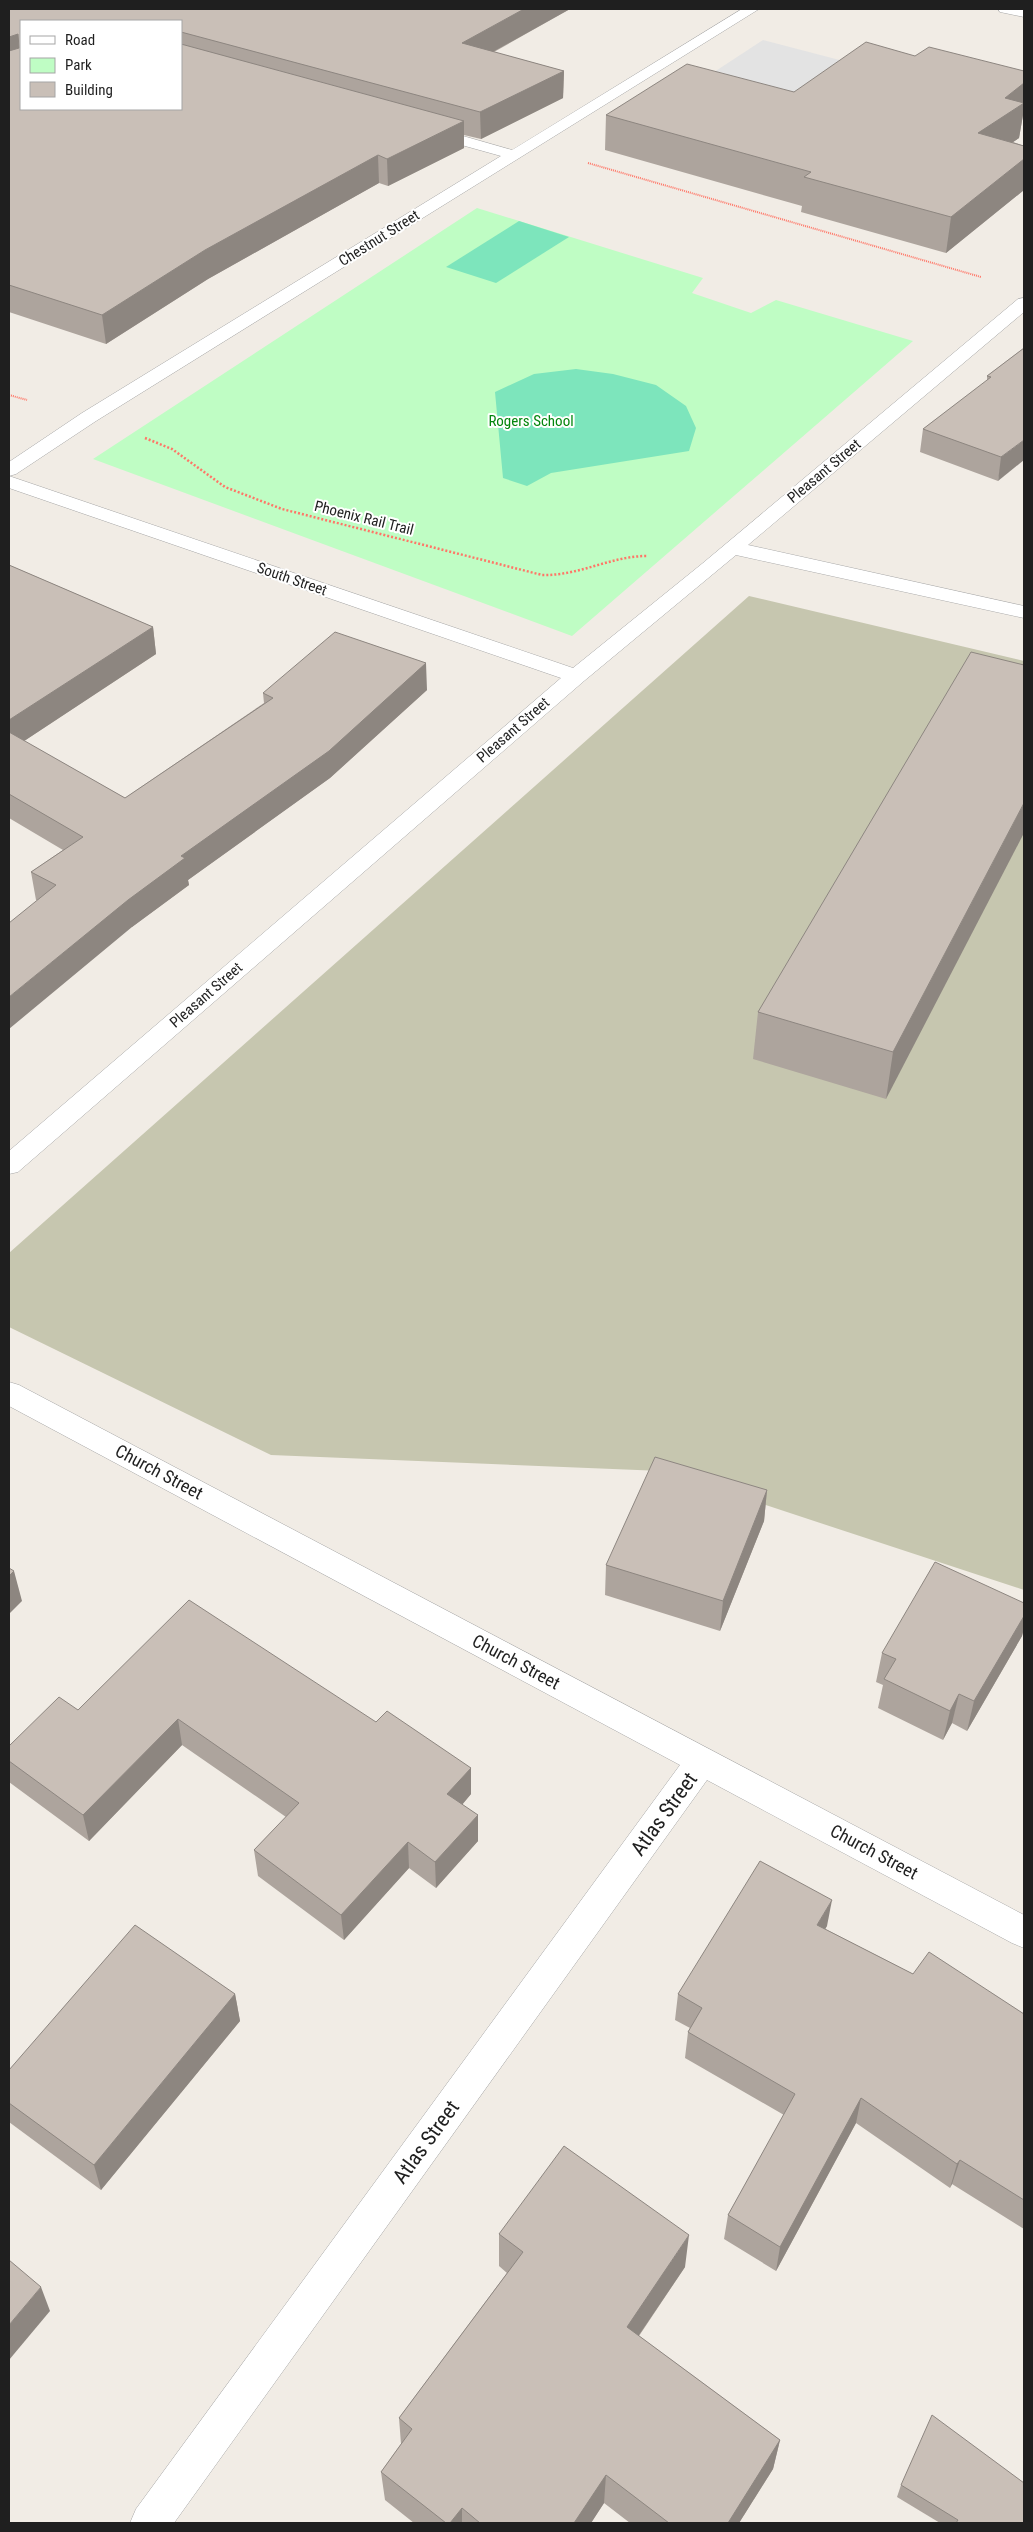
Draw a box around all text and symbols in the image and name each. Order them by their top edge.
legend [20,20,182,110]
text: Road [65,31,95,49]
text: Park [65,56,92,74]
text: Building [65,81,113,99]
street label: Chestnut Street [335,206,423,270]
park label: Rogers School [488,412,574,430]
street label: Pleasant Street [784,435,864,507]
street label: Phoenix Rail Trail [313,497,415,539]
street label: South Street [255,559,329,599]
street label: Pleasant Street [473,694,553,766]
street label: Pleasant Street [166,959,246,1031]
street label: Church Street [112,1440,207,1503]
street label: Church Street [469,1630,564,1693]
street label: Atlas Street [626,1768,702,1860]
street label: Church Street [827,1820,922,1883]
street label: Atlas Street [388,2096,464,2188]

